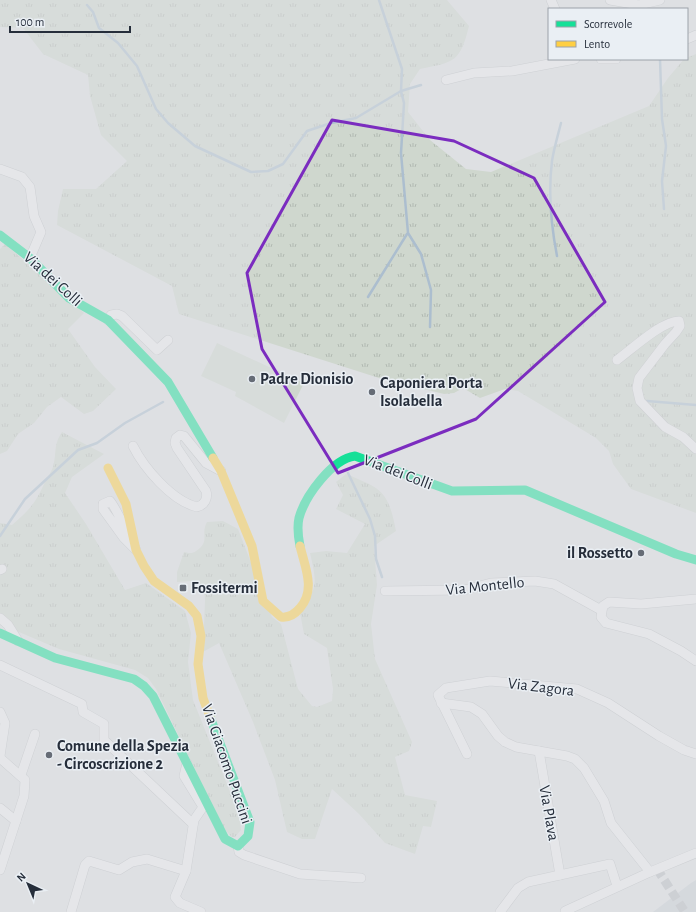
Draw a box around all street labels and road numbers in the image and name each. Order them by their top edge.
street label: Via dei Colli [21,249,85,309]
street label: Via dei Colli [361,451,435,493]
street label: Via Montello [445,574,525,598]
street label: Via Zagora [507,675,575,699]
street label: Via Giacomo Puccini [199,702,255,826]
street label: Via Plava [536,784,562,842]

